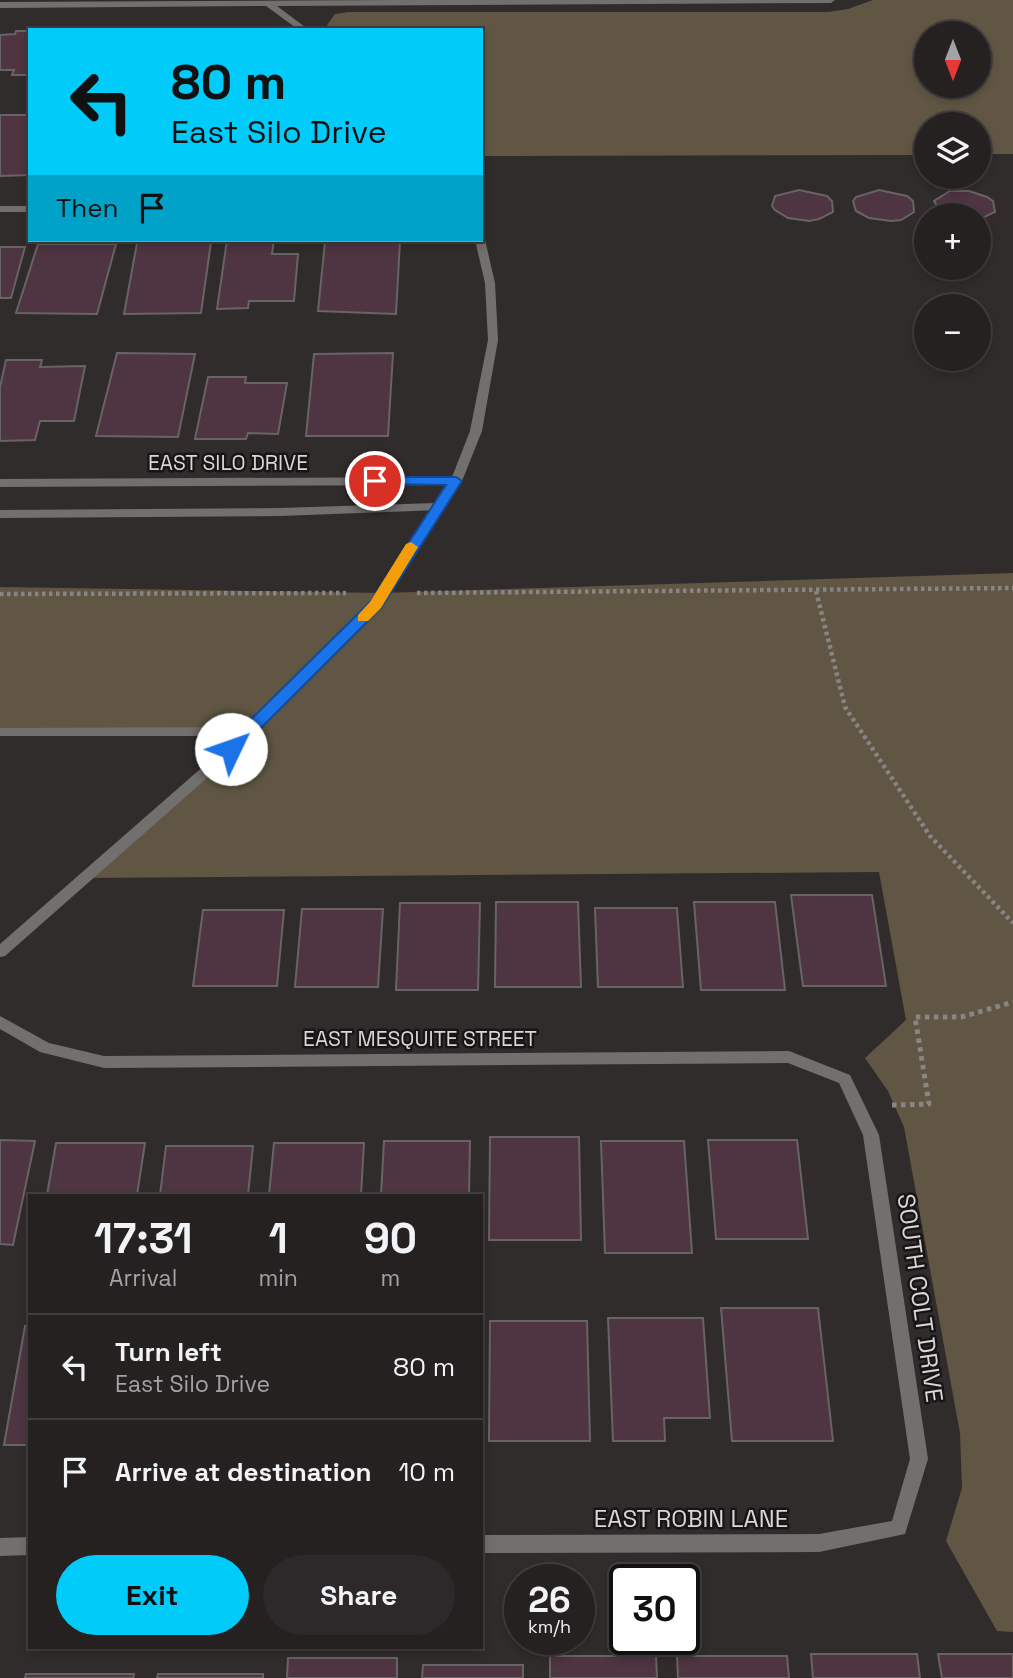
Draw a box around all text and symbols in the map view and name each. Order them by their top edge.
north arrow [914,21,990,98]
map controls [914,21,991,371]
text: 80 m [171,51,286,113]
icon: left [56,56,147,147]
text: East Silo Drive [171,112,387,152]
button: layers [914,112,991,189]
icon: arrive [133,189,171,227]
text: Then [56,191,119,225]
button: + [914,203,991,280]
button: − [914,294,991,371]
street label: EAST SILO DRIVE [148,449,308,476]
pin [345,451,405,511]
icon: arrive [356,462,394,500]
position arrow [194,712,268,786]
street label: EAST MESQUITE STREET [303,1025,537,1052]
street label: SOUTH COLT DRIVE [891,1192,950,1404]
text: 17:31 [94,1212,192,1265]
text: 1 [269,1212,288,1265]
text: 90 [364,1212,417,1265]
text: Arrival [109,1263,177,1293]
text: min [258,1263,298,1293]
text: m [381,1263,400,1293]
text: Turn left [115,1335,222,1369]
icon: left [56,1348,94,1386]
text: 80 m [393,1350,455,1384]
text: East Silo Drive [115,1369,270,1399]
icon: arrive [56,1453,94,1491]
text: Arrive at destination [115,1455,372,1489]
text: 10 m [398,1455,455,1489]
street label: EAST ROBIN LANE [594,1503,788,1534]
button: Exit [56,1555,249,1635]
button: Share [263,1555,455,1635]
speed limit sign: 30 [609,1564,700,1655]
text: 26 [528,1578,571,1622]
text: km/h [528,1615,571,1638]

